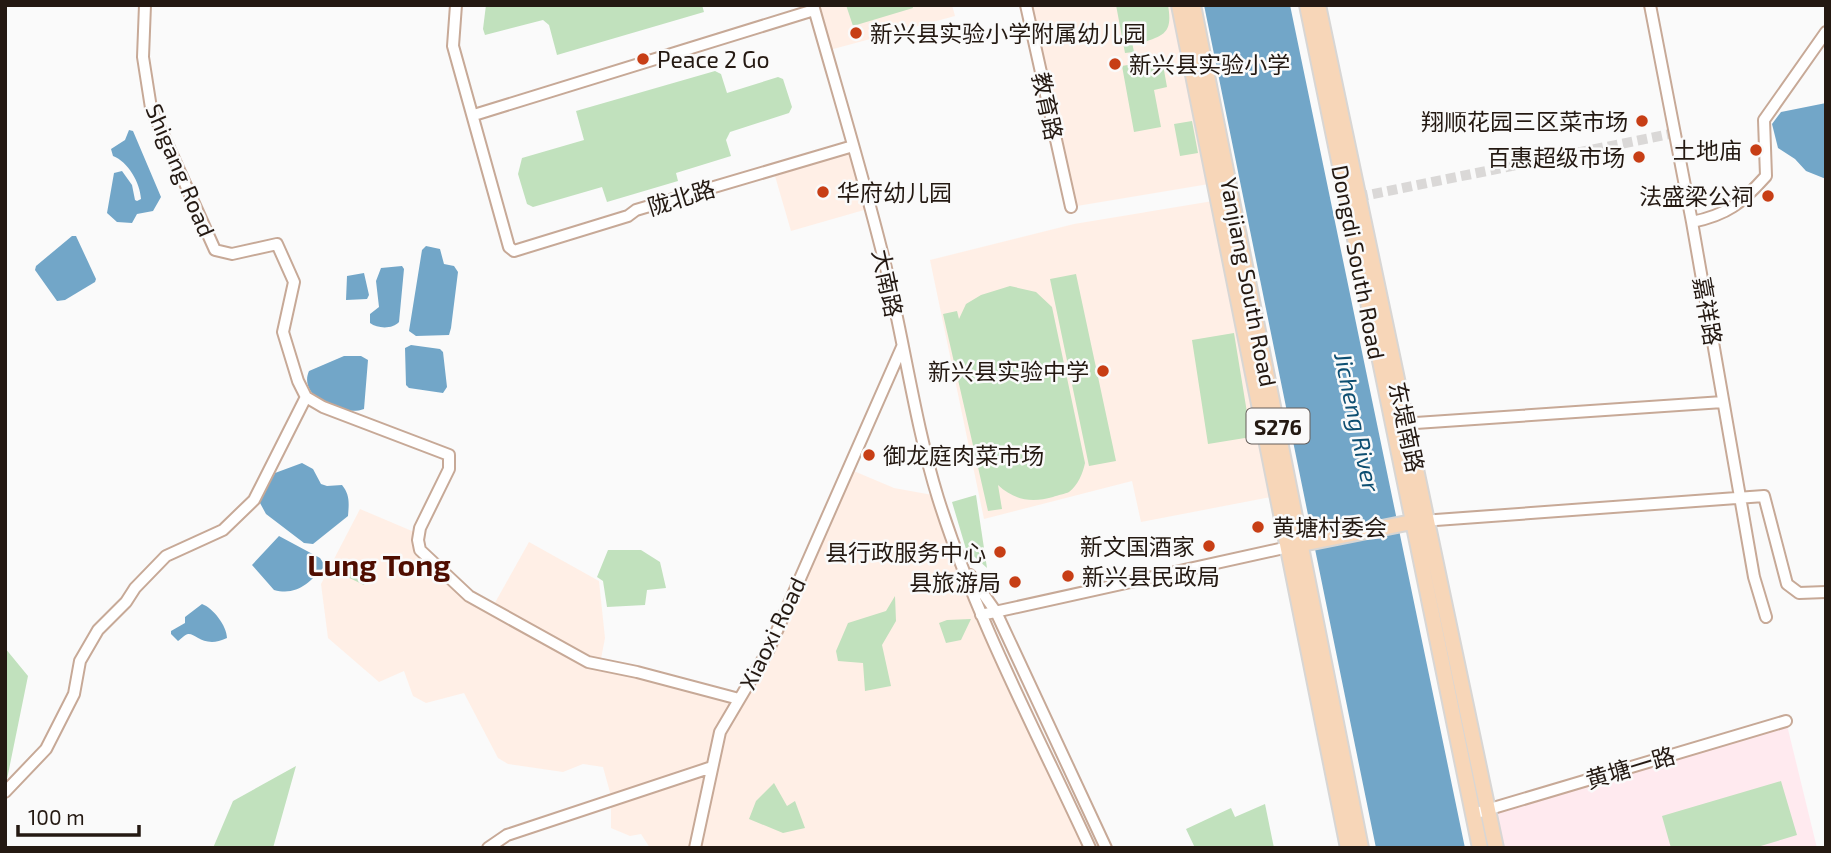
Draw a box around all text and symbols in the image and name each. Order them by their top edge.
place label: 新兴县实验小学附属幼儿园 [870,19,1146,47]
marker: 新兴县实验小学附属幼儿园 [848,25,864,41]
place label: Peace 2 Go [657,45,770,73]
place label: 新兴县实验小学 [1129,50,1290,78]
marker: Peace 2 Go [635,51,651,67]
marker: 新兴县实验小学 [1107,56,1123,72]
street label: 教育路 [1027,69,1069,143]
street label: Shigang Road [140,99,222,241]
place label: 翔顺花园三区菜市场 [1421,107,1628,135]
marker: 翔顺花园三区菜市场 [1634,113,1650,129]
place label: 土地庙 [1673,136,1742,164]
marker: 土地庙 [1748,142,1764,158]
place label: 百惠超级市场 [1487,143,1625,171]
marker: 百惠超级市场 [1631,149,1647,165]
street label: Dongdi South Road [1326,162,1392,362]
street label: 陇北路 [644,174,718,220]
street label: Yanjiang South Road [1215,175,1283,389]
place label: 华府幼儿园 [837,178,952,206]
place label: 法盛梁公祠 [1639,182,1754,210]
marker: 华府幼儿园 [815,184,831,200]
marker: 法盛梁公祠 [1760,188,1776,204]
street label: 大南路 [867,246,909,320]
street label: 嘉祥路 [1688,275,1728,347]
water label: Jicheng River [1329,349,1387,495]
place label: 新兴县实验中学 [928,357,1089,385]
marker: 新兴县实验中学 [1095,363,1111,379]
street label: 东堤南路 [1384,379,1430,475]
road number: S276 [1246,408,1310,444]
place label: 御龙庭肉菜市场 [883,441,1044,469]
marker: 御龙庭肉菜市场 [861,447,877,463]
place label: 黄塘村委会 [1272,513,1387,541]
marker: 黄塘村委会 [1250,519,1266,535]
place label: 新文国酒家 [1080,532,1195,560]
place label: 县行政服务中心 [825,538,986,566]
marker: 新文国酒家 [1201,538,1217,554]
marker: 县行政服务中心 [992,544,1008,560]
district label: Lung Tong [307,546,451,582]
place label: 新兴县民政局 [1082,562,1220,590]
place label: 县旅游局 [909,568,1001,596]
marker: 新兴县民政局 [1060,568,1076,584]
street label: Xiaoxi Road [733,572,811,694]
marker: 县旅游局 [1007,574,1023,590]
street label: 黄塘一路 [1582,740,1678,794]
scale bar [18,794,138,838]
text: 100 m [28,804,85,829]

